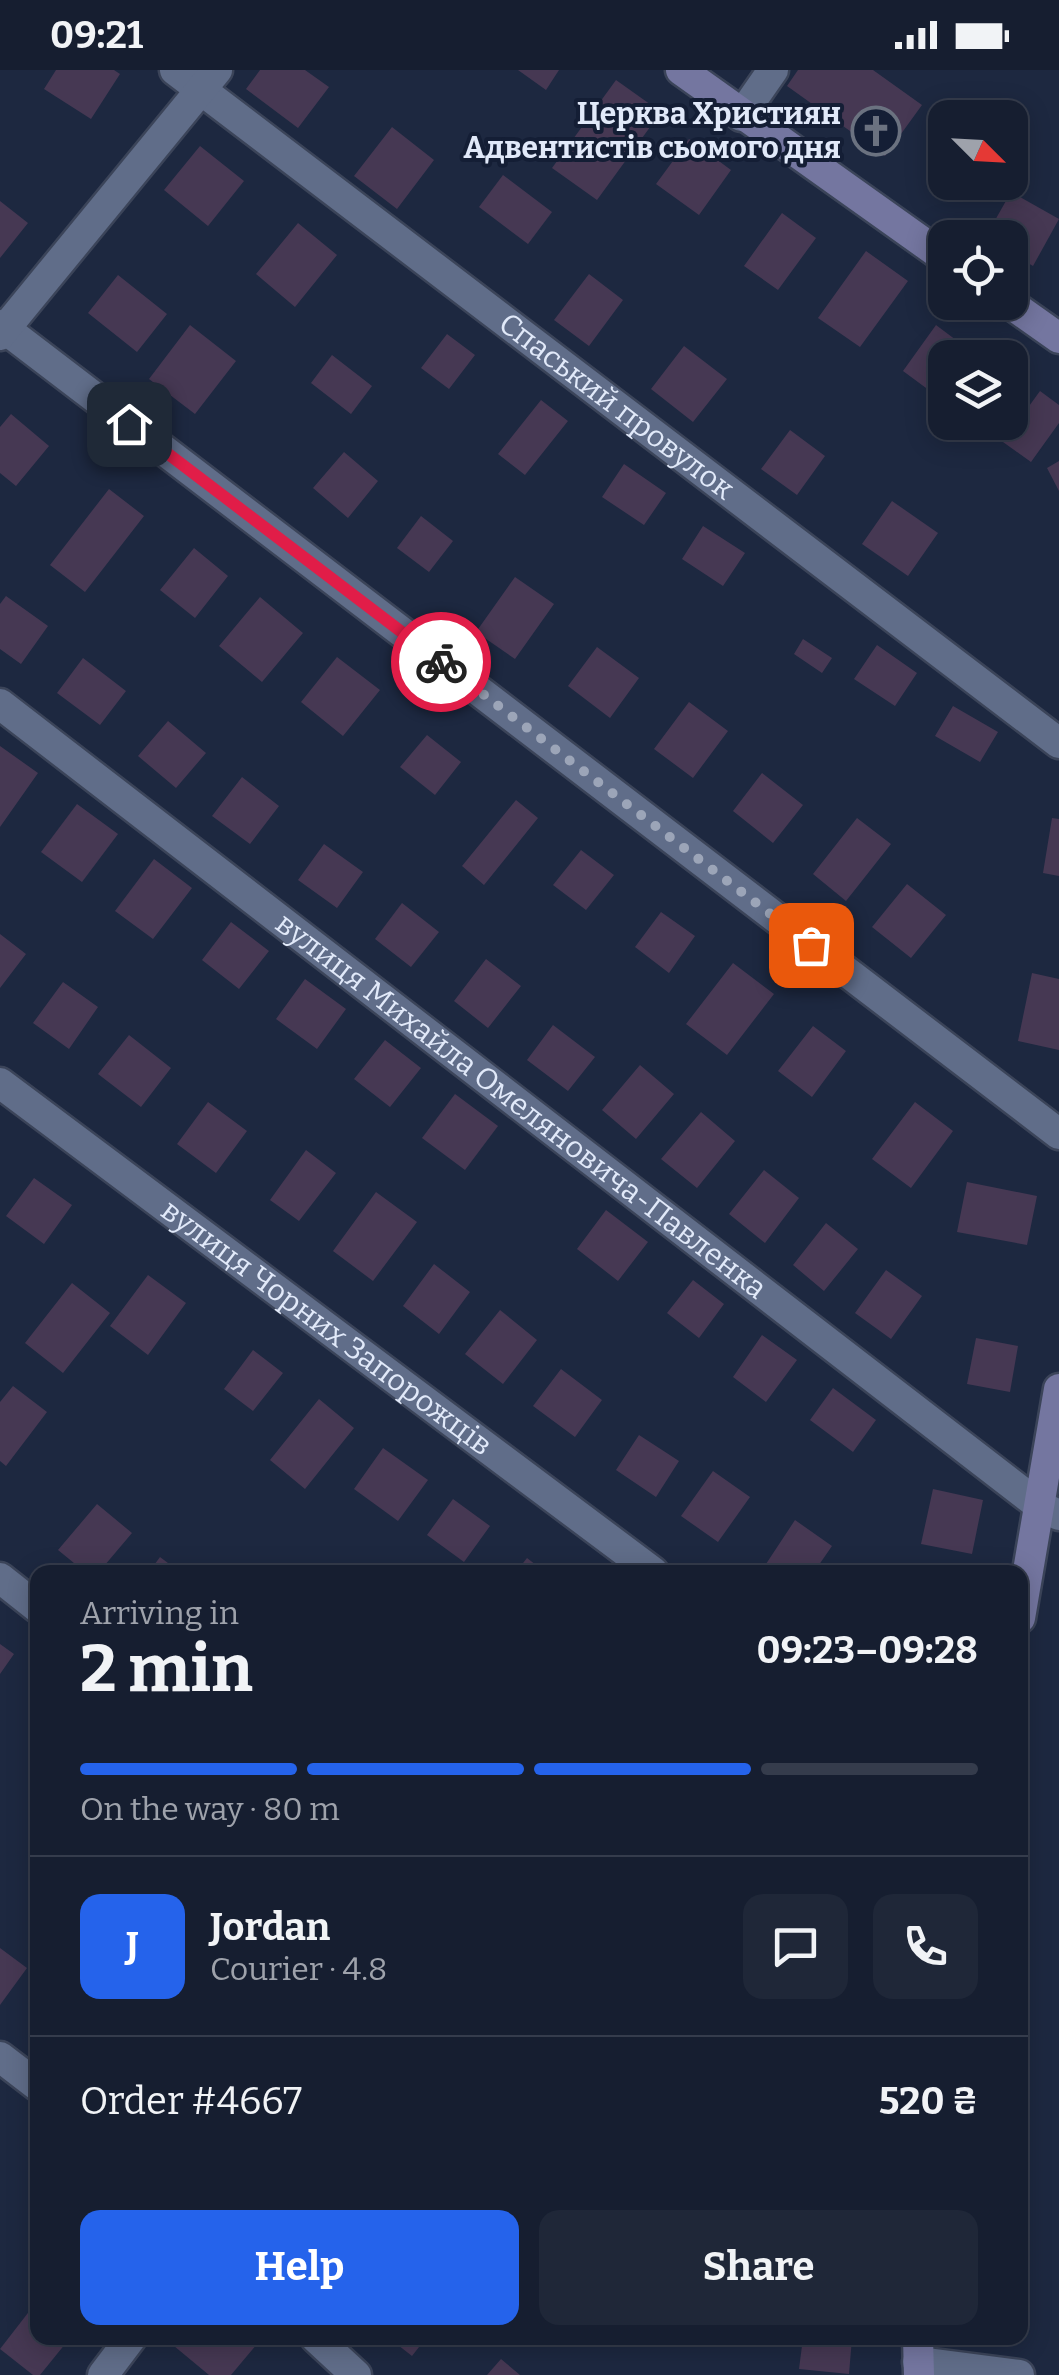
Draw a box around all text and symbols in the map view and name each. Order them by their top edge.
text: 09:21 [50,12,143,58]
place label: Церква Християн Адвентистів сьомого дня [464,96,841,166]
north arrow [928,100,1028,200]
map controls [928,100,1028,440]
church icon: Церква Християн Адвентистів сьомого дня [850,105,902,157]
button: locate [928,220,1028,320]
street label: Спаський провулок [492,305,742,507]
button: layers [928,340,1028,440]
pin [87,382,172,467]
icon: home [102,397,157,452]
courier [391,612,491,712]
icon: bike [414,635,469,690]
pin [769,903,854,988]
street label: вулиця Михайла Омеляновича-Павленка [269,905,774,1306]
icon: bag [784,918,839,973]
street label: вулиця Чорних Запорожців [154,1192,499,1463]
text: Arriving in [80,1594,239,1632]
text: 09:23–09:28 [757,1627,978,1673]
text: 2 min [80,1630,253,1708]
text: On the way · 80 m [80,1790,340,1828]
button: chat [743,1894,848,1999]
button: phone [873,1894,978,1999]
text: Jordan [210,1904,330,1950]
text: J [126,1923,139,1969]
text: Courier · 4.8 [210,1950,387,1988]
text: Order #4667 [80,2078,302,2124]
text: 520 ₴ [879,2078,978,2124]
button: Help [80,2210,519,2325]
button: Share [539,2210,978,2325]

